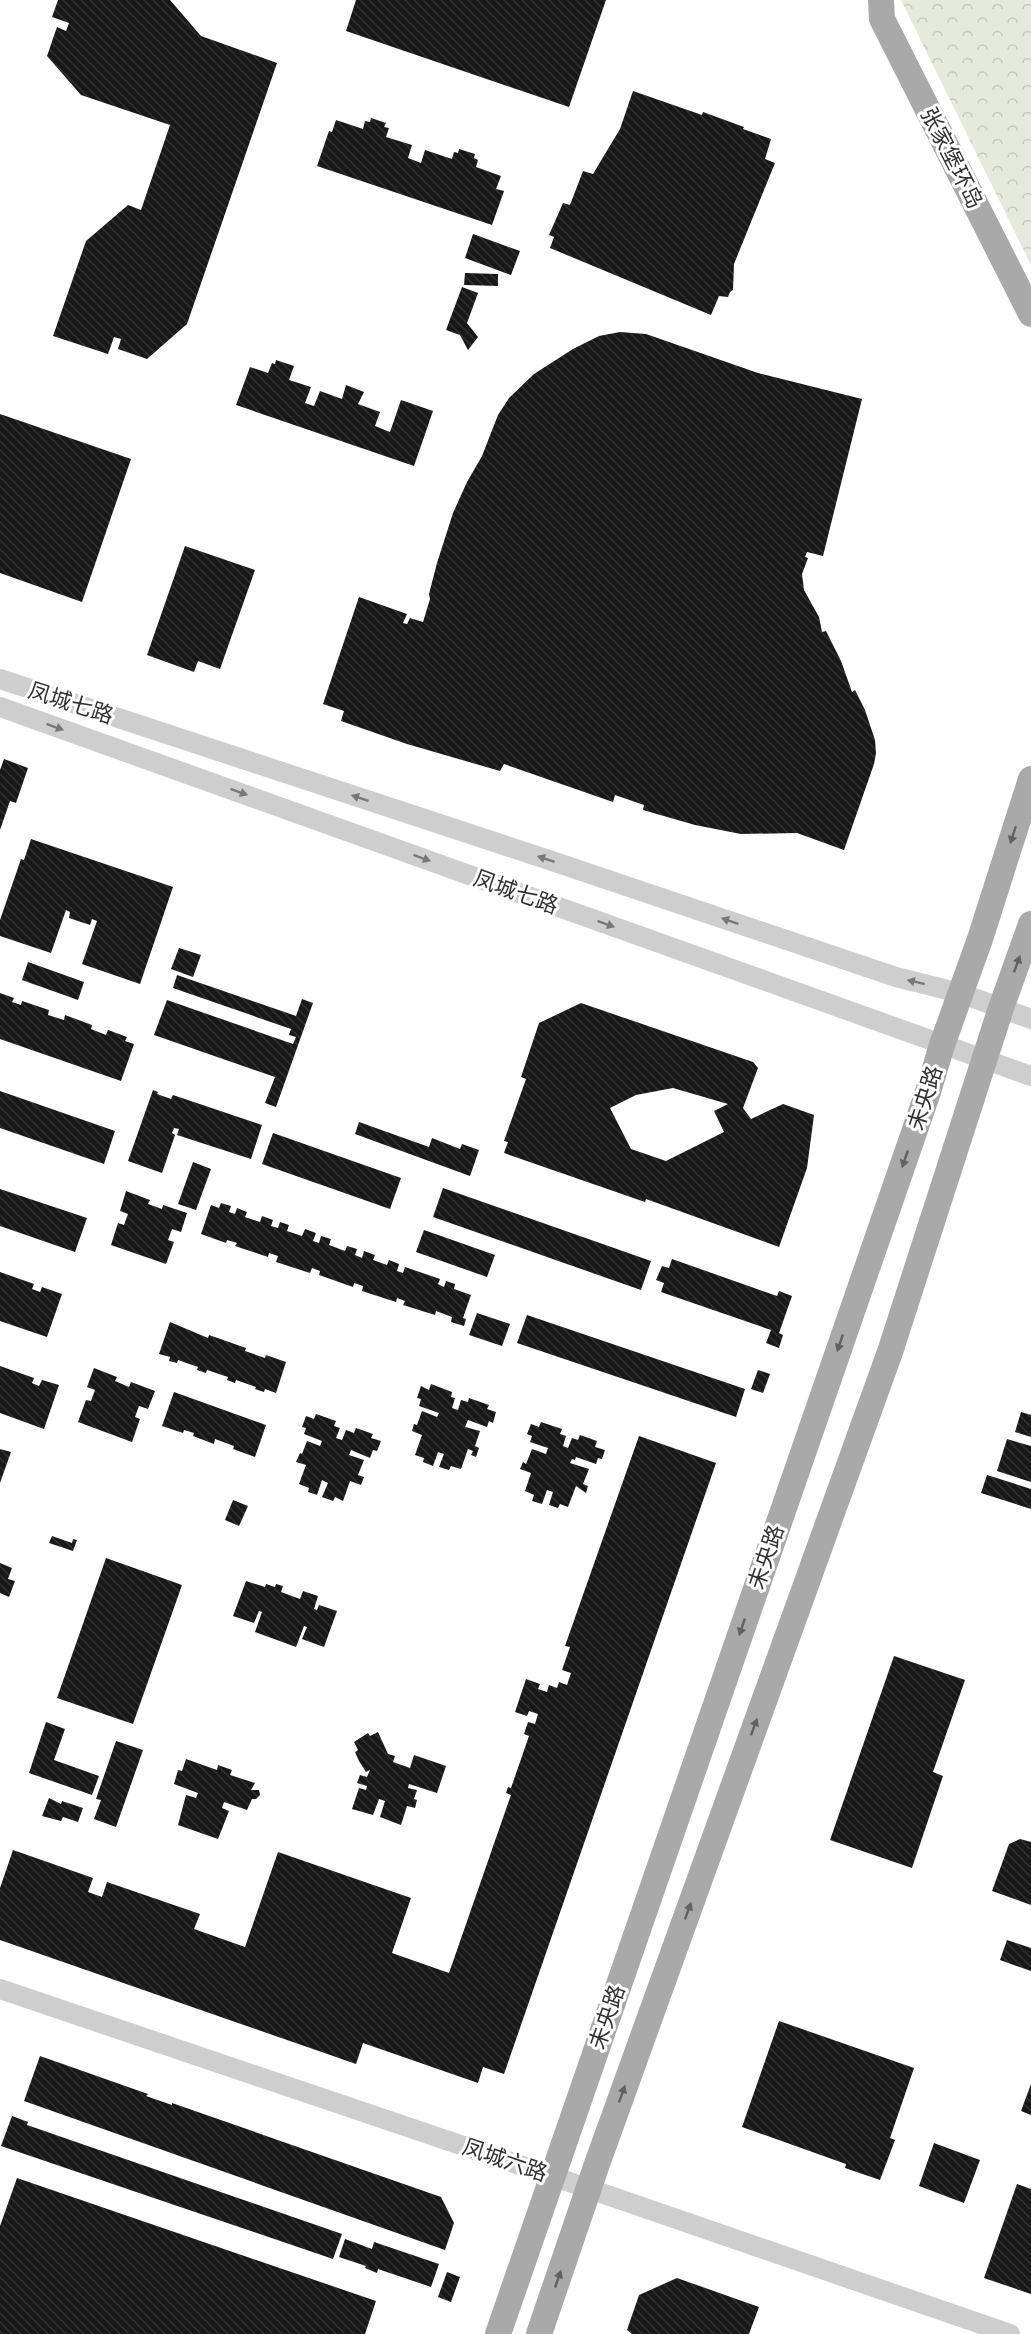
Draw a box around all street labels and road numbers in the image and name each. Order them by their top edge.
street label: 张家堡环岛 [915,103,989,213]
street label: 凤城七路 [25,677,117,729]
street label: 凤城七路 [470,864,562,920]
street label: 未央路 [902,1062,948,1134]
street label: 未央路 [742,1521,790,1593]
street label: 未央路 [583,1981,631,2053]
street label: 凤城六路 [459,2133,551,2187]

